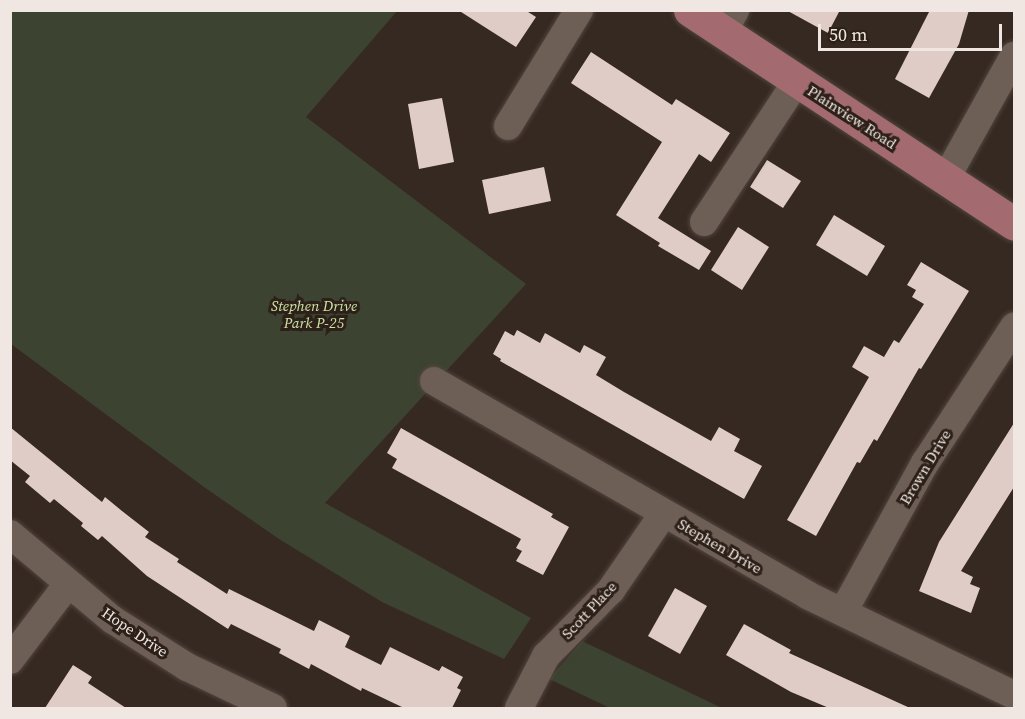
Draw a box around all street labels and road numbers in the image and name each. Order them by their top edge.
street label: Plainview Road [804,82,900,152]
street label: Brown Drive [896,426,954,508]
street label: Stephen Drive [675,515,765,577]
street label: Scott Place [558,577,620,643]
street label: Hope Drive [99,603,171,661]

